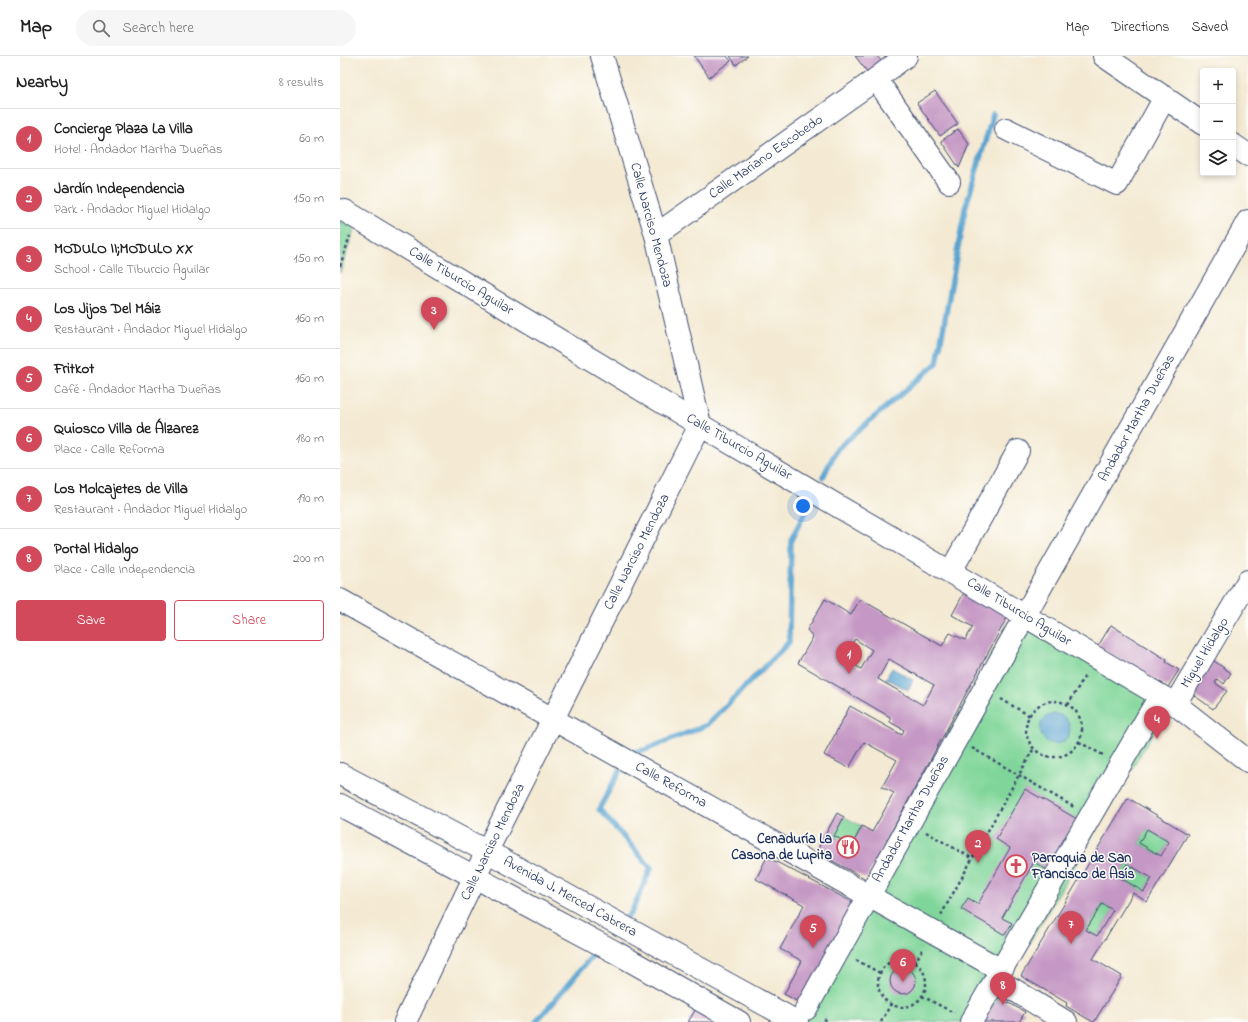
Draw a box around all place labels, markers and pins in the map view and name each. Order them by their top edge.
pin: 3 [421,297,447,330]
pin: 1 [836,641,862,674]
pin: 4 [1144,706,1170,739]
place label: Cenaduría La Casona de Lupita [731,829,832,866]
pin: 2 [965,830,991,863]
restaurant icon: Cenaduría La Casona de Lupita [835,834,861,860]
place label: Parroquia de San Francisco de Asís [1031,848,1135,885]
church icon: Parroquia de San Francisco de Asís [1003,853,1029,879]
pin: 7 [1058,911,1084,944]
pin: 5 [800,915,826,948]
pin: 6 [890,949,916,982]
pin: 8 [990,972,1016,1005]

